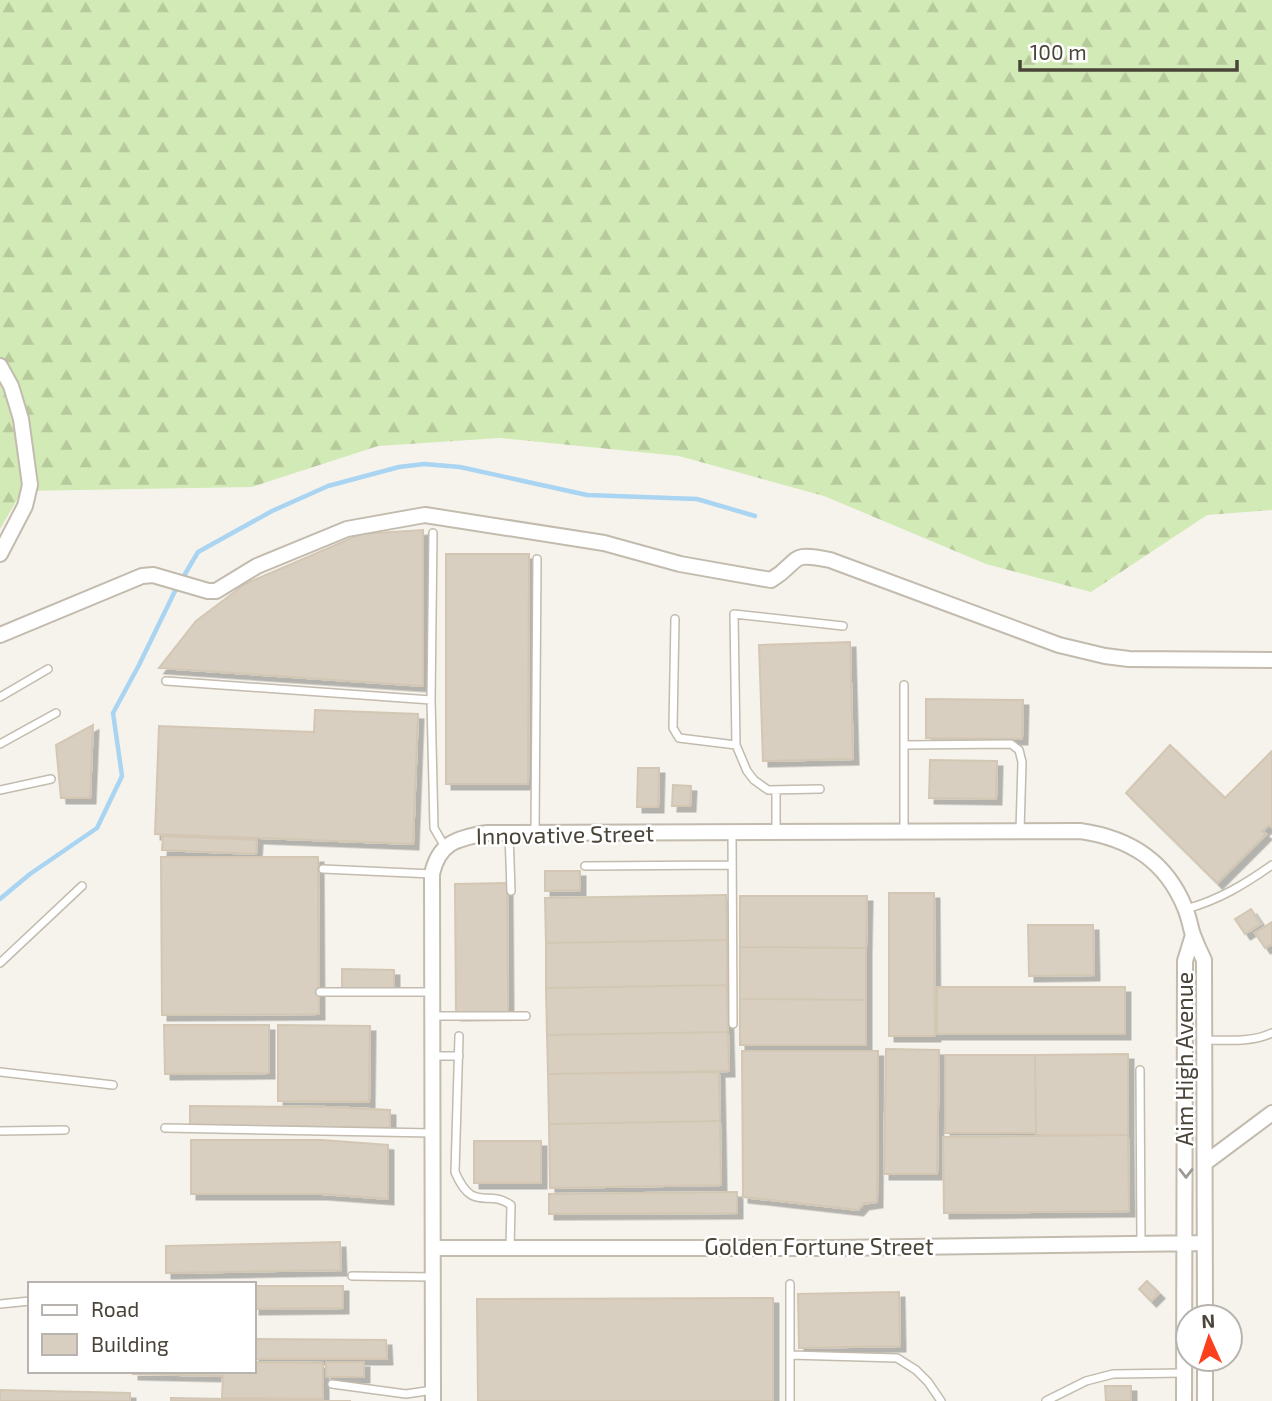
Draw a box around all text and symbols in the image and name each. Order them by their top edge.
scale bar [1020,28,1237,72]
text: 100 m [1030,39,1087,64]
street label: Innovative Street [476,818,655,850]
street label: Aim High Avenue [1170,972,1198,1146]
one-way arrow [1178,1168,1194,1179]
street label: Golden Fortune Street [704,1232,934,1260]
legend [28,1282,256,1373]
text: Road [91,1296,139,1321]
north arrow [1174,1303,1244,1373]
text: N [1201,1309,1216,1332]
text: Building [91,1331,169,1356]

